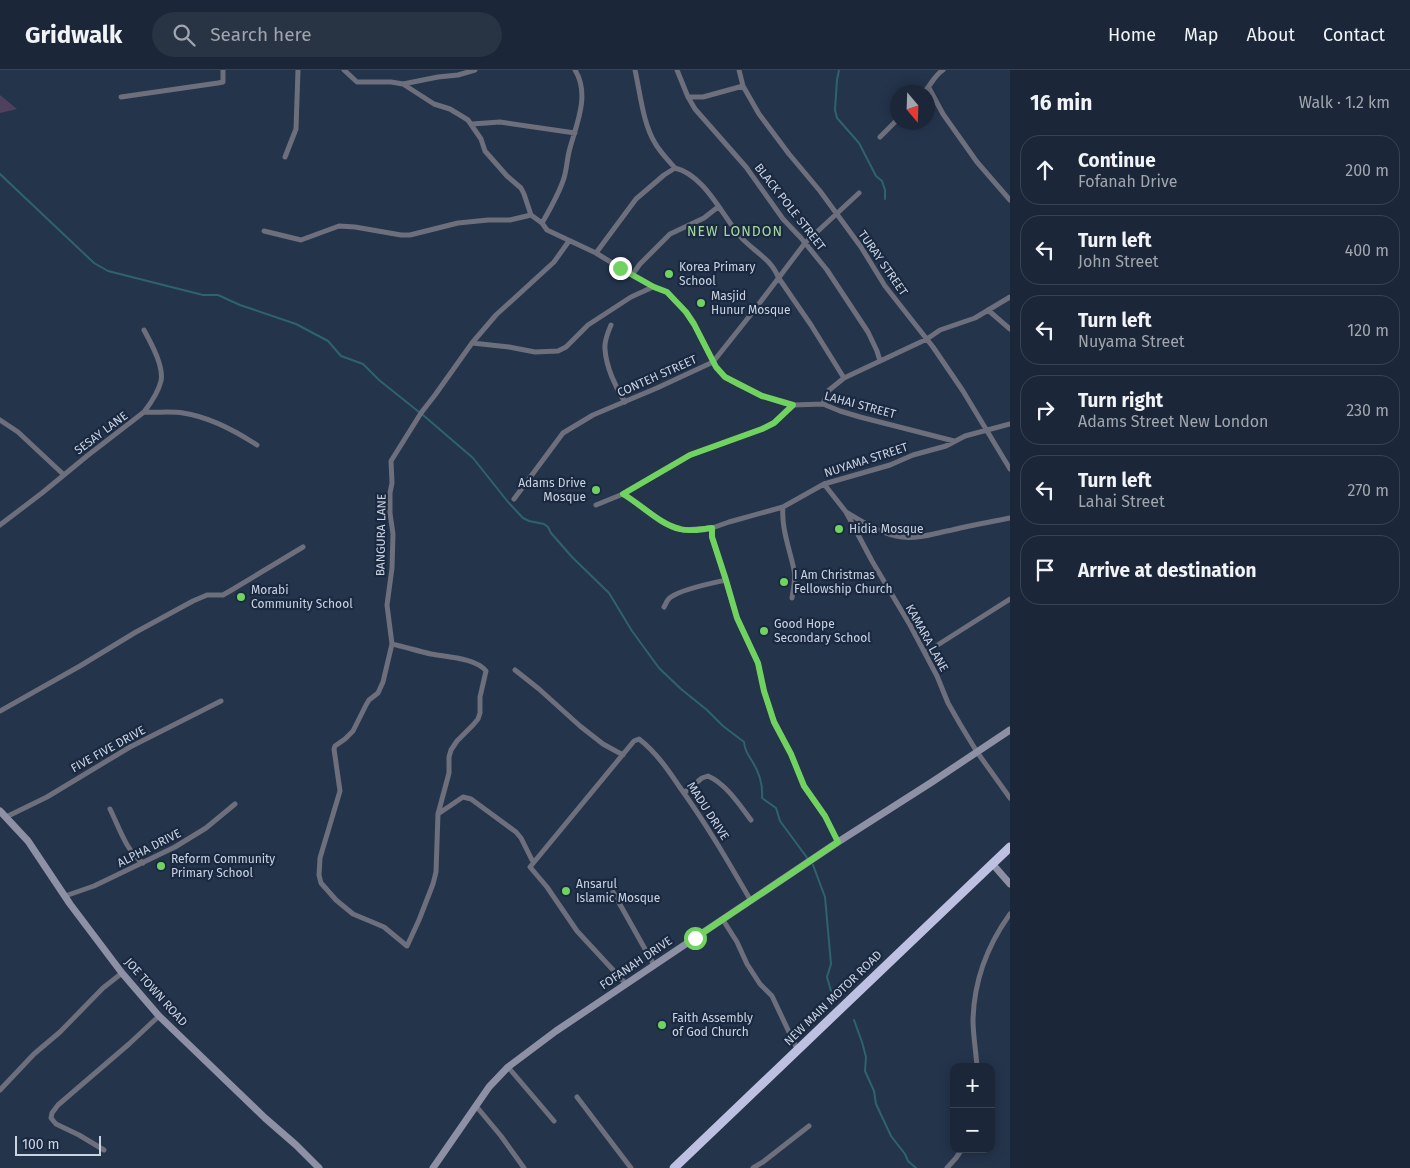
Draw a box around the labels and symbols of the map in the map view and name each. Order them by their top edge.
north arrow [890,85,935,130]
street label: BLACK POLE STREET [752,161,829,254]
district label: NEW LONDON [687,223,783,240]
street label: TURAY STREET [855,228,911,299]
route end [609,257,632,280]
place label: Korea Primary School [679,260,756,288]
marker: Korea Primary School [663,268,675,280]
place label: Masjid Hunur Mosque [711,289,791,317]
marker: Masjid Hunur Mosque [695,297,707,309]
street label: CONTEH STREET [615,352,700,400]
street label: LAHAI STREET [823,389,898,421]
street label: SESAY LANE [72,408,130,458]
street label: NUYAMA STREET [822,440,910,480]
place label: Adams Drive Mosque [518,476,586,504]
marker: Adams Drive Mosque [590,484,602,496]
street label: BANGURA LANE [373,494,389,576]
place label: Hidia Mosque [849,522,923,536]
marker: Hidia Mosque [833,523,845,535]
place label: I Am Christmas Fellowship Church [794,568,893,596]
marker: I Am Christmas Fellowship Church [778,576,790,588]
place label: Morabi Community School [251,583,353,611]
marker: Morabi Community School [235,591,247,603]
street label: KAMARA LANE [903,602,951,674]
place label: Good Hope Secondary School [774,617,871,645]
marker: Good Hope Secondary School [758,625,770,637]
street label: FIVE FIVE DRIVE [68,723,148,775]
street label: MADU DRIVE [684,779,732,843]
street label: ALPHA DRIVE [115,826,183,870]
place label: Reform Community Primary School [171,852,275,880]
marker: Reform Community Primary School [155,860,167,872]
place label: Ansarul Islamic Mosque [576,877,660,905]
marker: Ansarul Islamic Mosque [560,885,572,897]
route start [684,927,707,950]
street label: FOFANAH DRIVE [597,934,675,992]
street label: NEW MAIN MOTOR ROAD [781,947,885,1048]
street label: JOE TOWN ROAD [122,955,190,1029]
place label: Faith Assembly of God Church [672,1011,753,1039]
marker: Faith Assembly of God Church [656,1019,668,1031]
scale bar [15,1133,101,1156]

